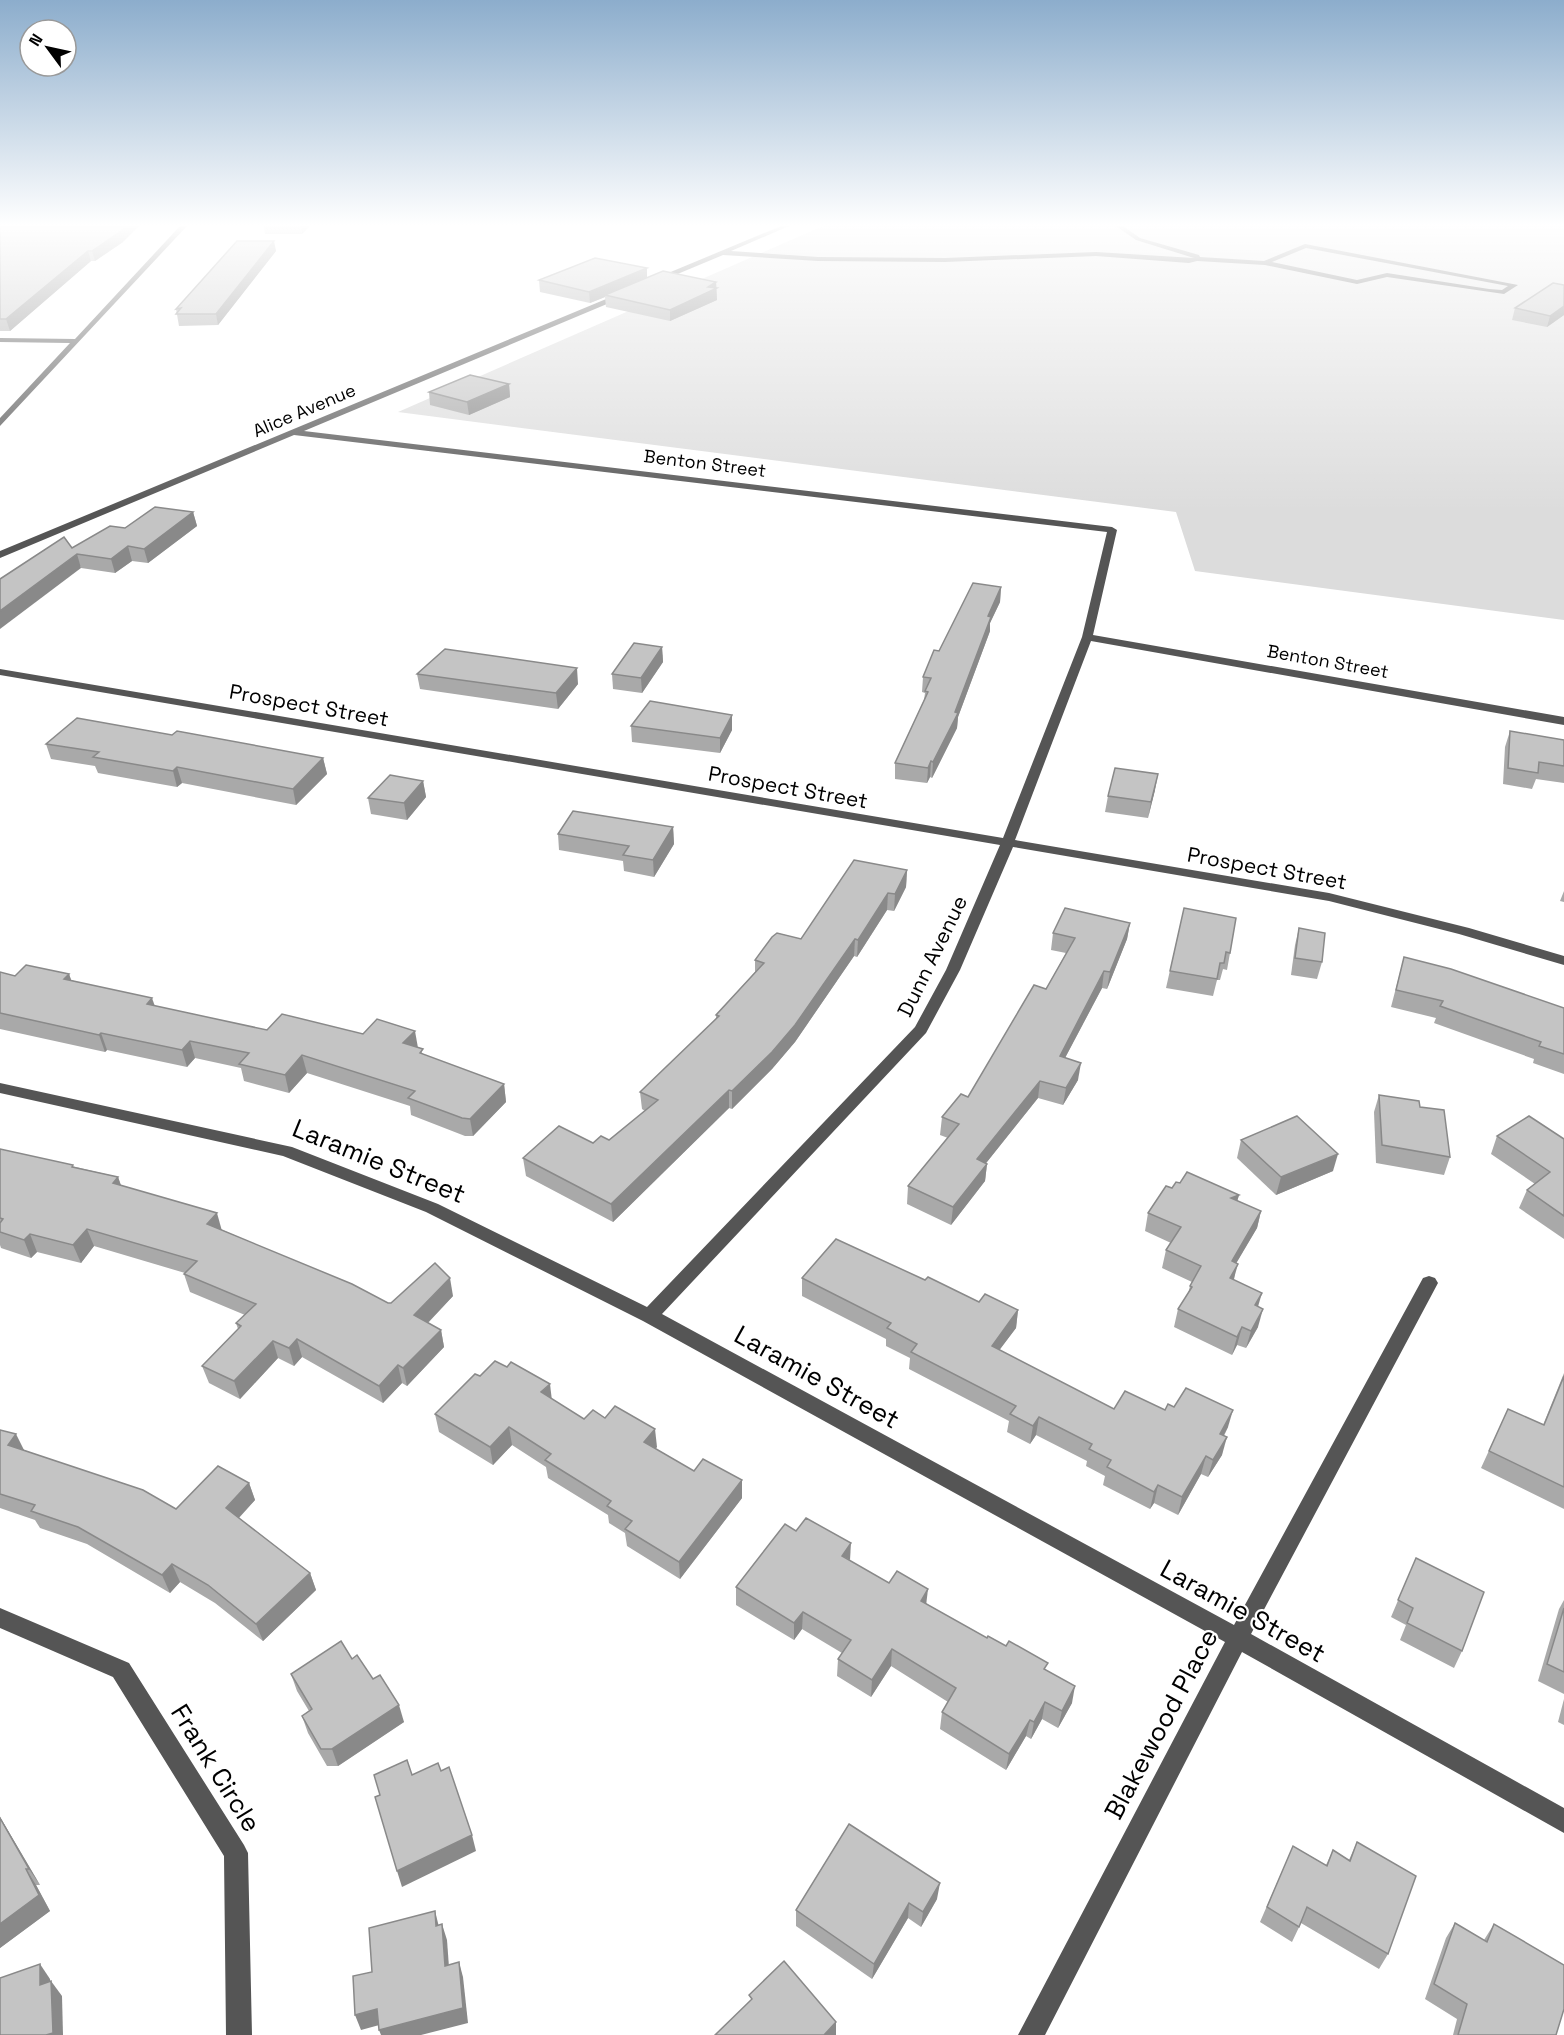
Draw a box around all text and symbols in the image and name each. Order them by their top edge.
north arrow [18,18,78,78]
text: N [24,30,48,50]
street label: Alice Avenue [249,378,359,442]
street label: Benton Street [643,444,767,482]
street label: Benton Street [1265,639,1391,683]
street label: Prospect Street [227,678,391,732]
street label: Prospect Street [706,760,870,814]
street label: Prospect Street [1185,841,1349,895]
street label: Dunn Avenue [891,891,973,1021]
street label: Laramie Street [287,1111,471,1211]
street label: Laramie Street [728,1318,906,1436]
street label: Laramie Street [1154,1552,1332,1670]
street label: Blakewood Place [1097,1623,1225,1825]
street label: Frank Circle [163,1698,269,1838]

